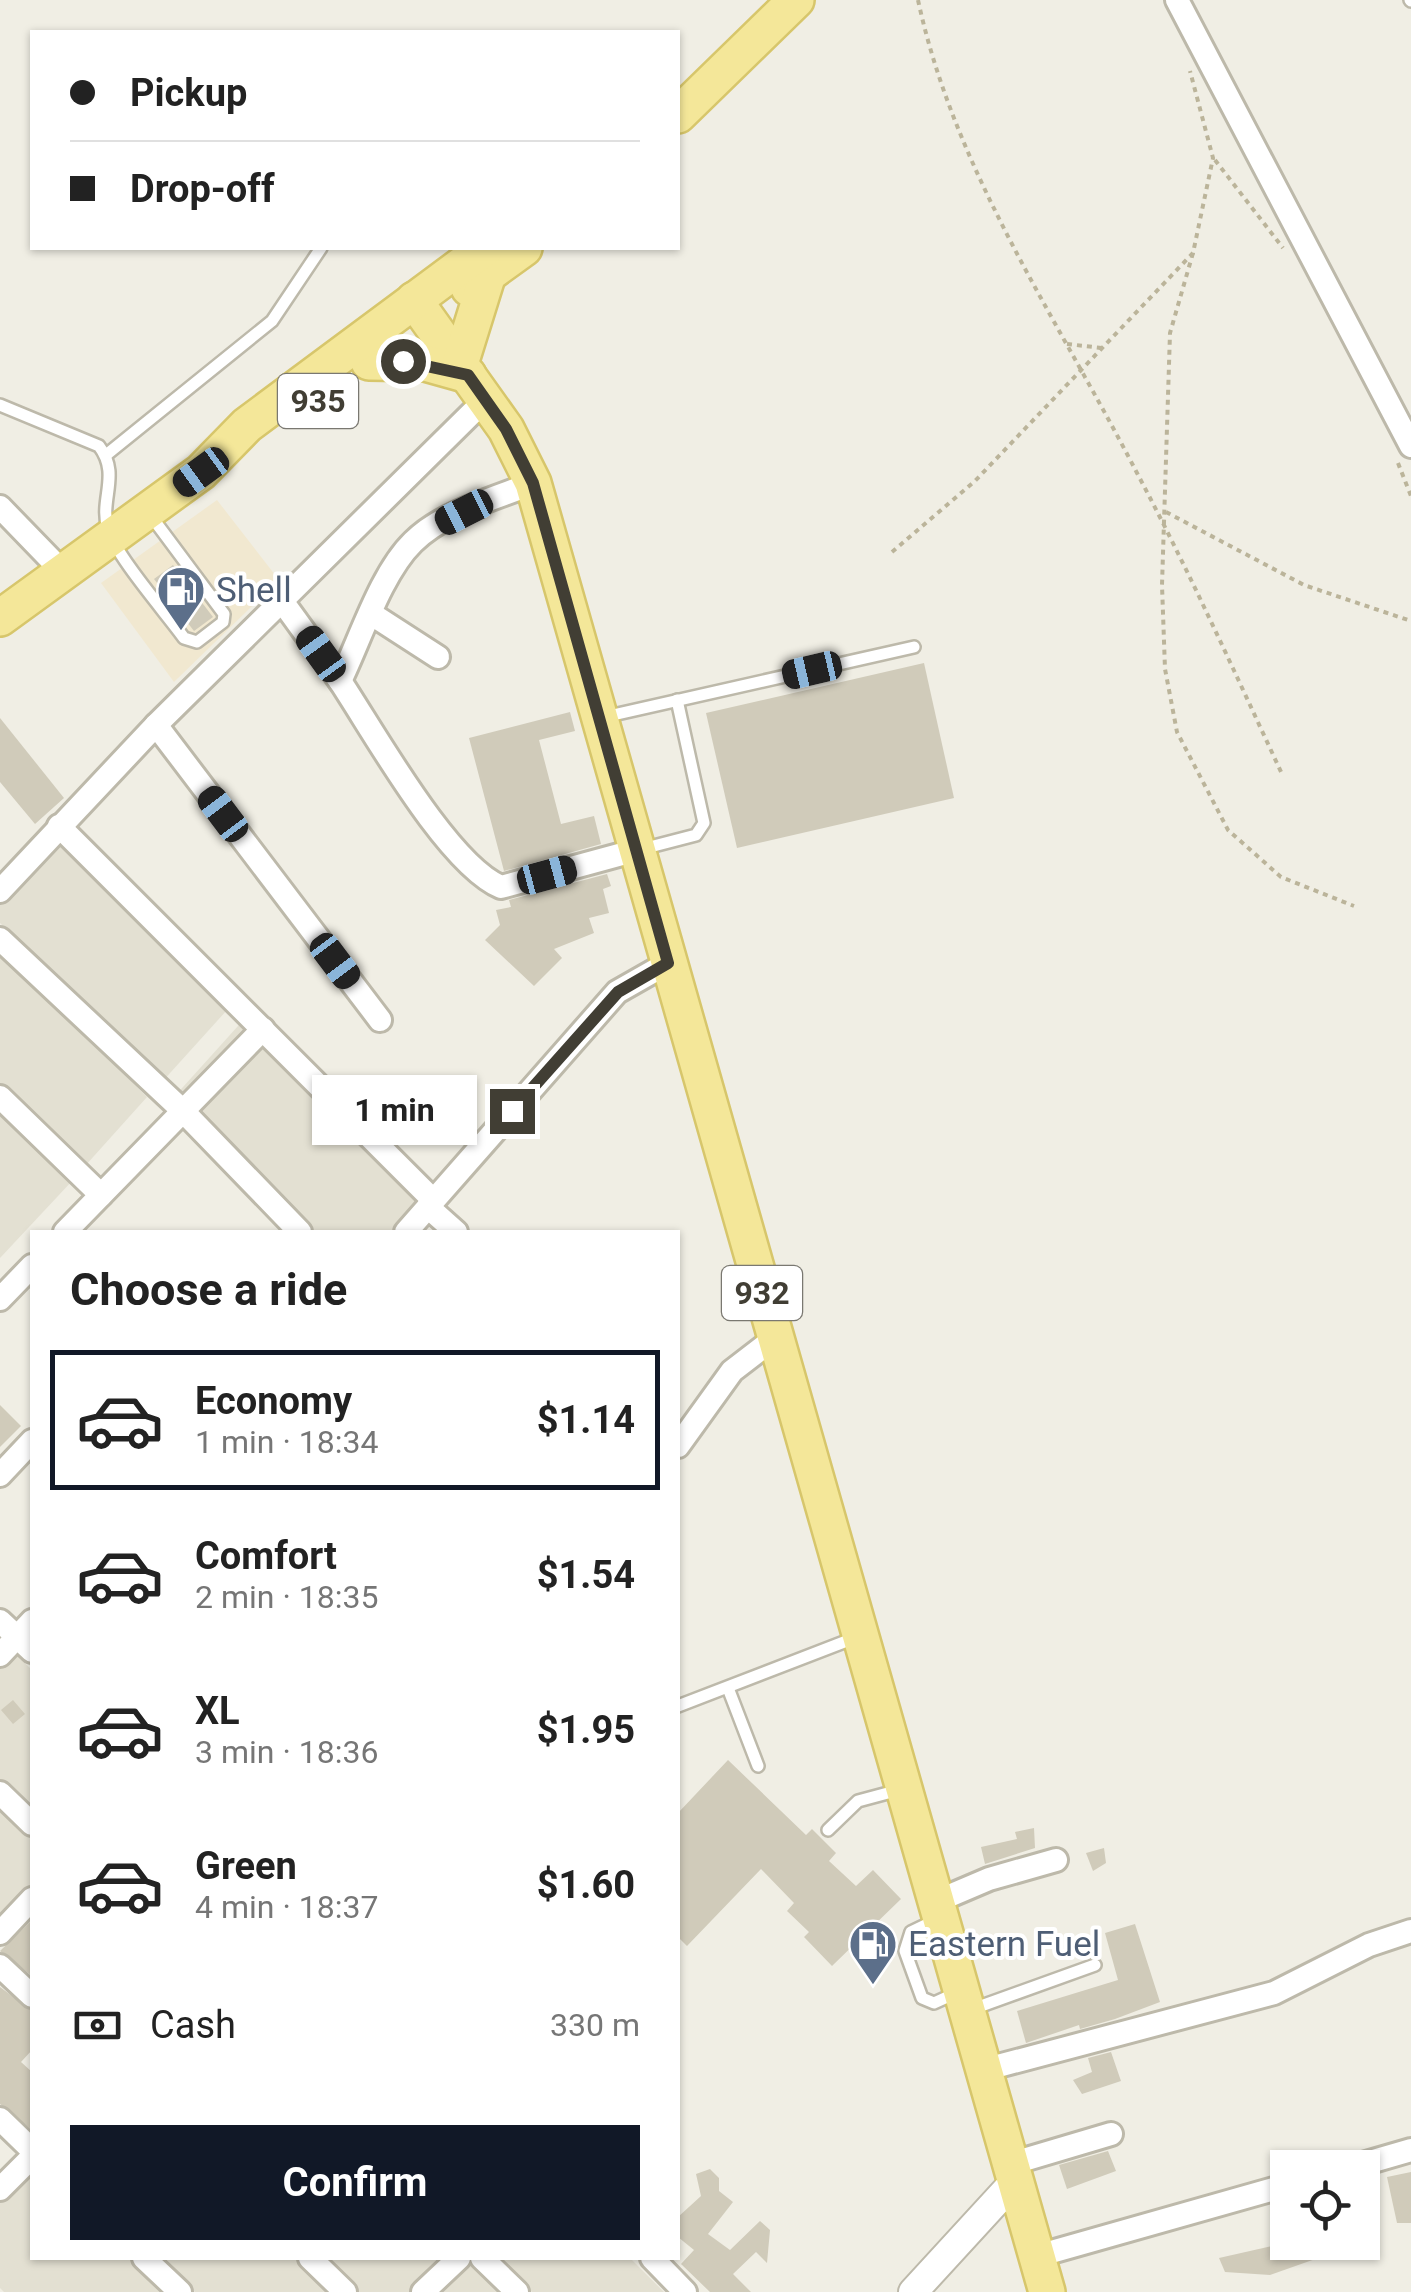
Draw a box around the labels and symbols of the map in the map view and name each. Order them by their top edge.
route start [381,339,426,384]
road number: 935 [278,374,358,428]
car [168,442,234,502]
car [430,485,498,539]
fuel station icon: Shell [155,564,207,632]
place label: Shell [216,570,292,611]
car [291,621,351,687]
car [779,649,845,691]
car [193,781,253,847]
car [514,853,580,897]
car [305,928,365,994]
callout: 1 min [312,1076,477,1146]
route end [490,1089,535,1134]
road number: 932 [722,1266,802,1320]
fuel station icon: Eastern Fuel [847,1918,899,1986]
place label: Eastern Fuel [908,1924,1100,1965]

